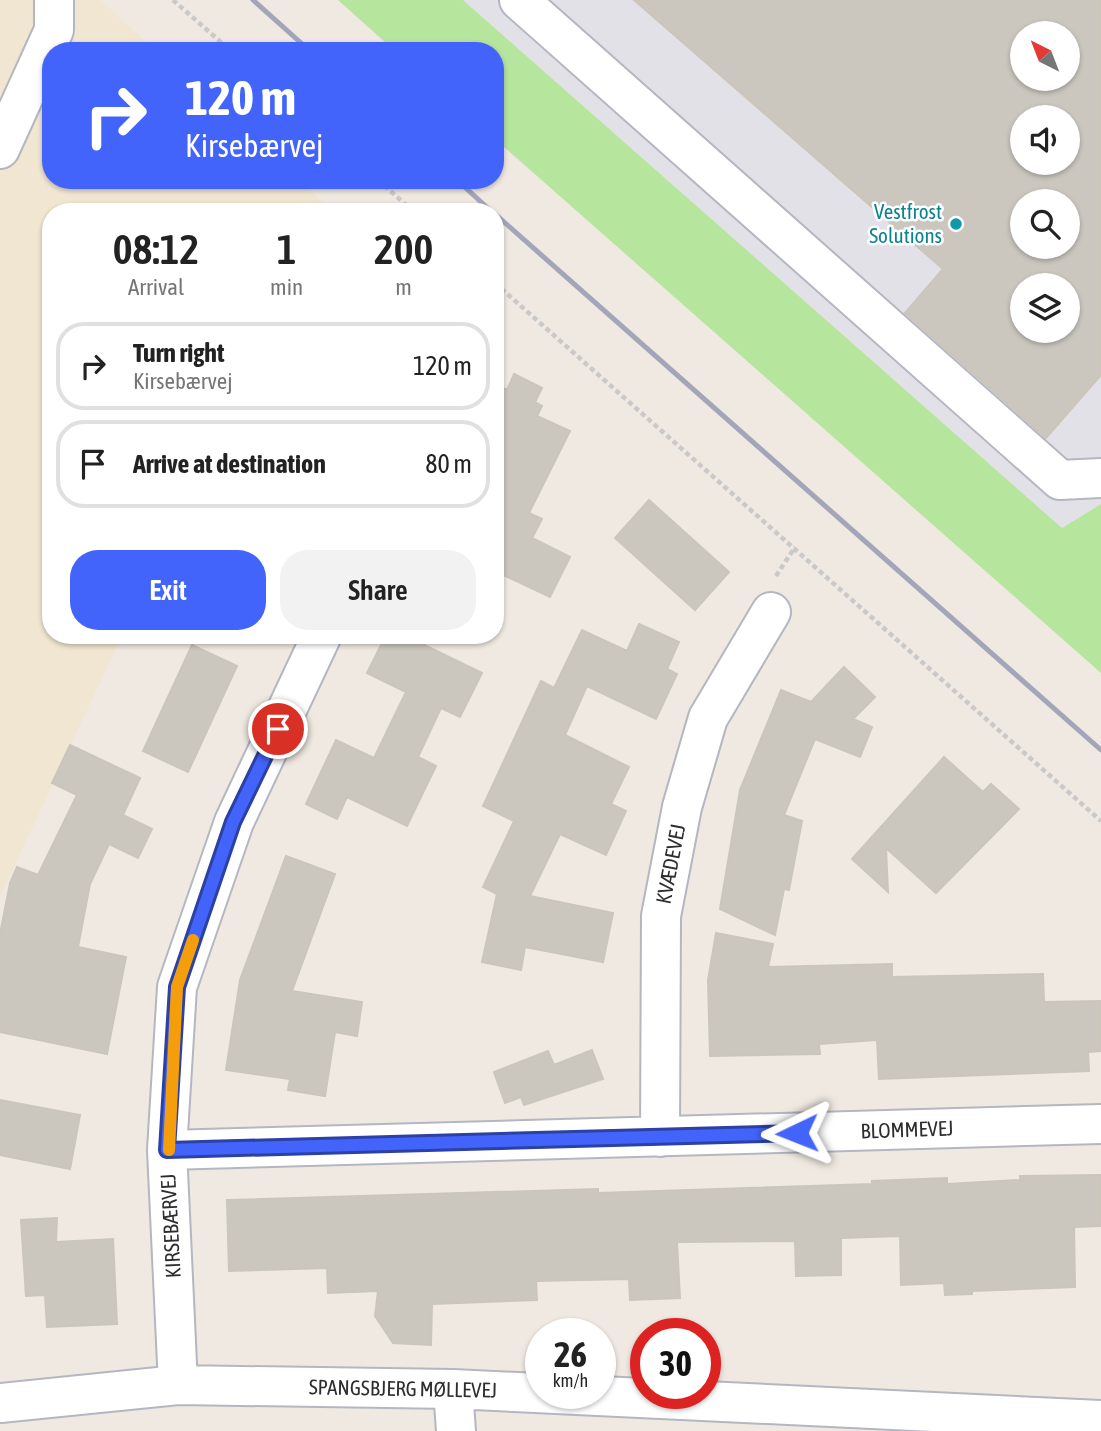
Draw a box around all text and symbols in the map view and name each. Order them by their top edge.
north arrow [1010,21,1080,91]
map controls [1010,21,1080,343]
text: 120 m [185,69,296,125]
icon: right [70,70,161,161]
button: sound [1010,105,1080,175]
text: Kirsebærvej [185,127,323,164]
button: search [1010,189,1080,259]
place label: Vestfrost Solutions [869,199,942,247]
marker: Vestfrost Solutions [948,216,964,232]
text: 08:12 [113,225,199,273]
text: 1 [277,225,296,273]
text: 200 [374,225,433,273]
button: layers [1010,273,1080,343]
text: Arrival [128,274,184,300]
text: min [270,274,303,300]
text: m [395,274,412,300]
text: Turn right [133,338,224,368]
icon: right [74,347,112,385]
text: 120 m [413,351,472,381]
text: Kirsebærvej [133,368,233,394]
icon: arrive [74,445,112,483]
text: Arrive at destination [133,449,326,479]
text: 80 m [425,449,472,479]
button: Exit [70,550,266,630]
button: Share [280,550,476,630]
pin [248,699,308,759]
icon: arrive [259,710,297,748]
street label: KVÆDEVEJ [651,822,690,906]
position arrow [760,1096,834,1170]
street label: BLOMMEVEJ [860,1115,954,1143]
street label: KIRSEBÆRVEJ [155,1173,185,1279]
speed limit sign: 30 [630,1318,721,1409]
text: 26 [554,1334,587,1374]
text: km/h [553,1370,588,1391]
street label: SPANGSBJERG MØLLEVEJ [309,1374,497,1402]

